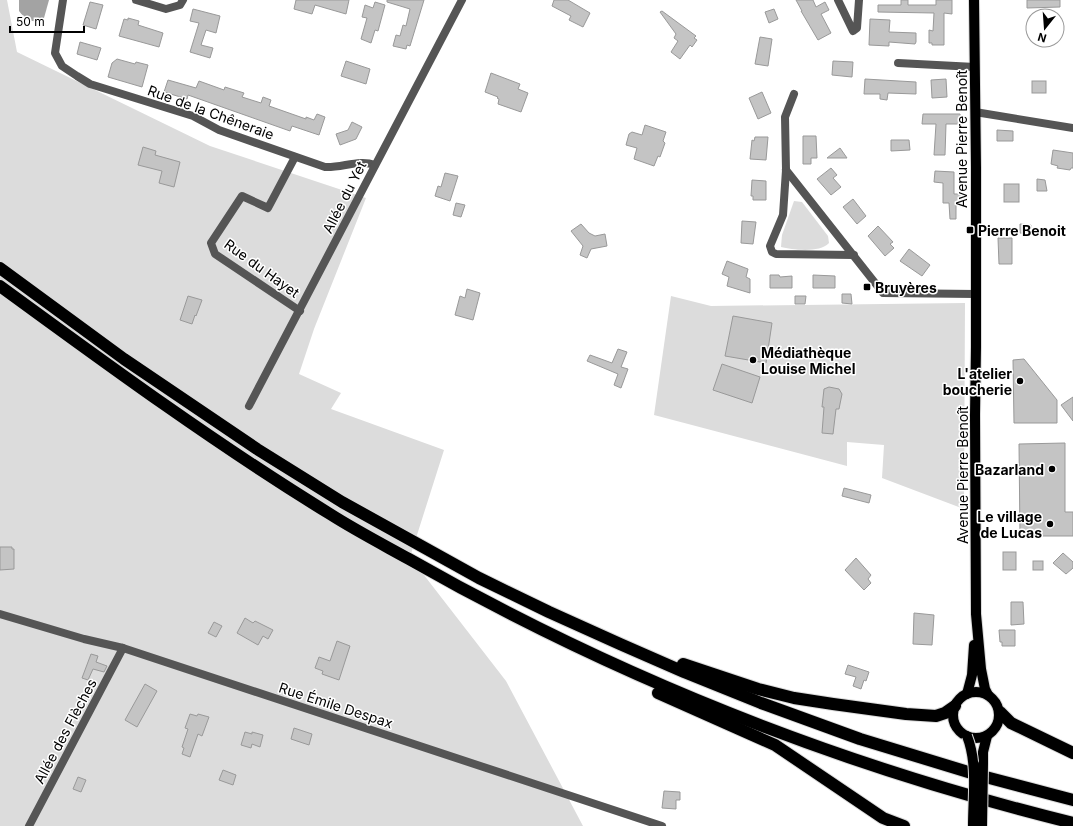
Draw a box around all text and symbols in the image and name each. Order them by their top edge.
scale bar [10,8,84,34]
north arrow [1025,8,1065,48]
text: 50 m [16,14,45,29]
text: N [1036,30,1048,45]
street label: Avenue Pierre Benoît [953,69,970,208]
street label: Rue de la Chêneraie [146,81,276,143]
street label: Allée du Yet [319,158,370,236]
place label: Pierre Benoit [978,222,1066,239]
marker: Pierre Benoit [965,225,975,235]
street label: Rue du Hayet [221,235,303,301]
place label: Bruyères [875,279,937,296]
marker: Bruyères [862,282,872,292]
place label: Médiathèque Louise Michel [761,344,855,377]
marker: Médiathèque Louise Michel [748,355,758,365]
place label: L'atelier boucherie [943,365,1012,398]
marker: L'atelier boucherie [1015,376,1025,386]
street label: Avenue Pierre Benoît [954,405,971,544]
place label: Bazarland [975,461,1044,478]
marker: Bazarland [1047,464,1057,474]
place label: Le village de Lucas [977,508,1042,541]
marker: Le village de Lucas [1045,519,1055,529]
street label: Allée des Flèches [30,676,100,786]
street label: Rue Émile Despax [277,679,395,732]

